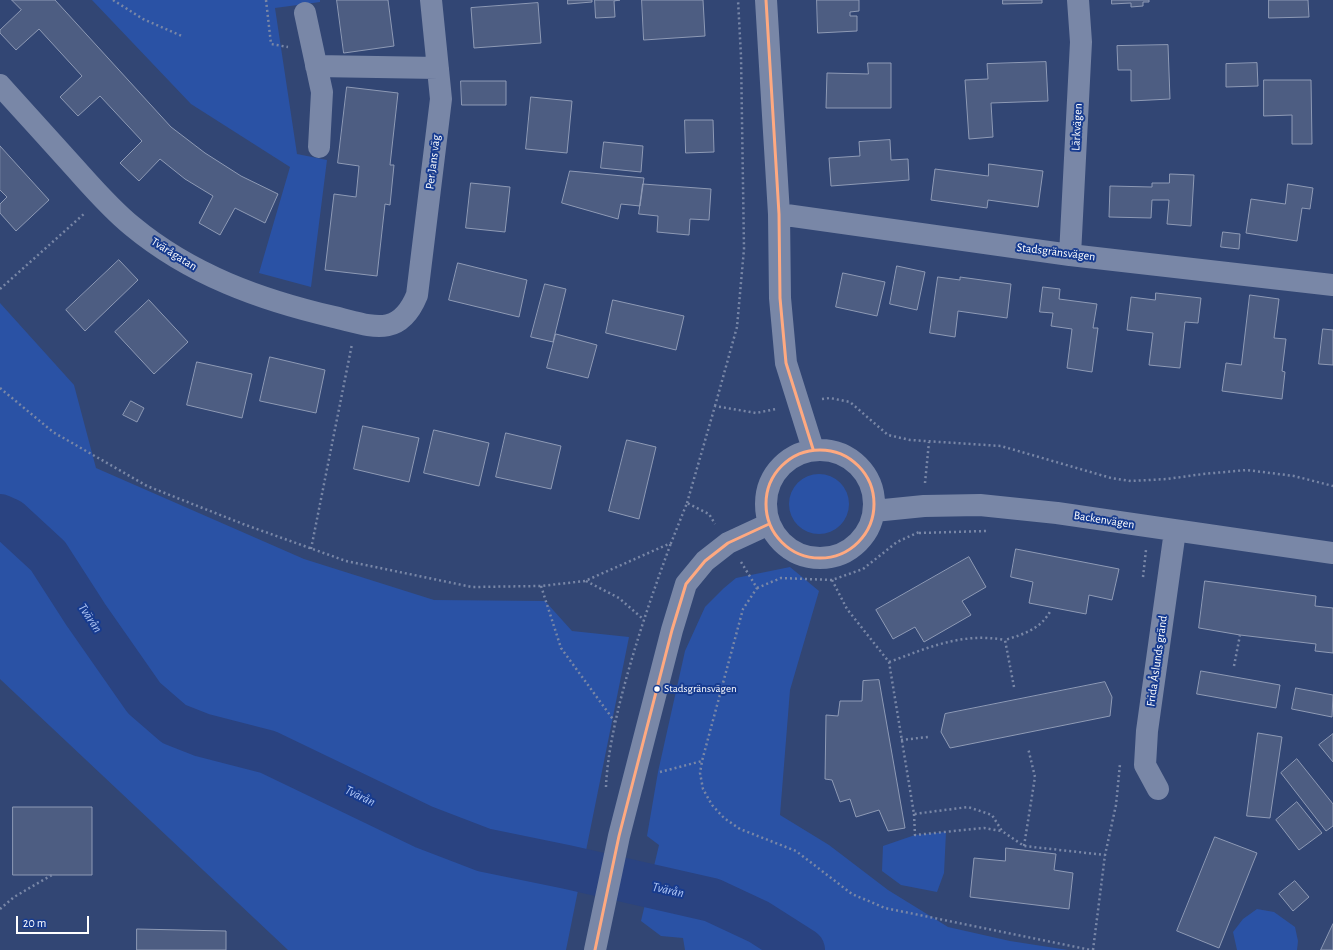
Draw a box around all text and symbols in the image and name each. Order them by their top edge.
street label: Lärkvägen [1069,103,1085,151]
street label: Per Jans väg [423,134,443,190]
street label: Tvärågatan [148,234,200,274]
street label: Stadsgränsvägen [1016,240,1096,264]
street label: Backenvägen [1073,508,1135,532]
water label: Tvärån [75,600,105,636]
street label: Frida Åslunds gränd [1143,615,1171,707]
place label: Stadsgränsvägen [664,682,737,696]
marker: Stadsgränsvägen [652,684,662,694]
water label: Tvärån [342,782,378,810]
water label: Tvärån [651,879,685,901]
scale bar [18,908,91,934]
text: 20 m [23,917,46,929]

